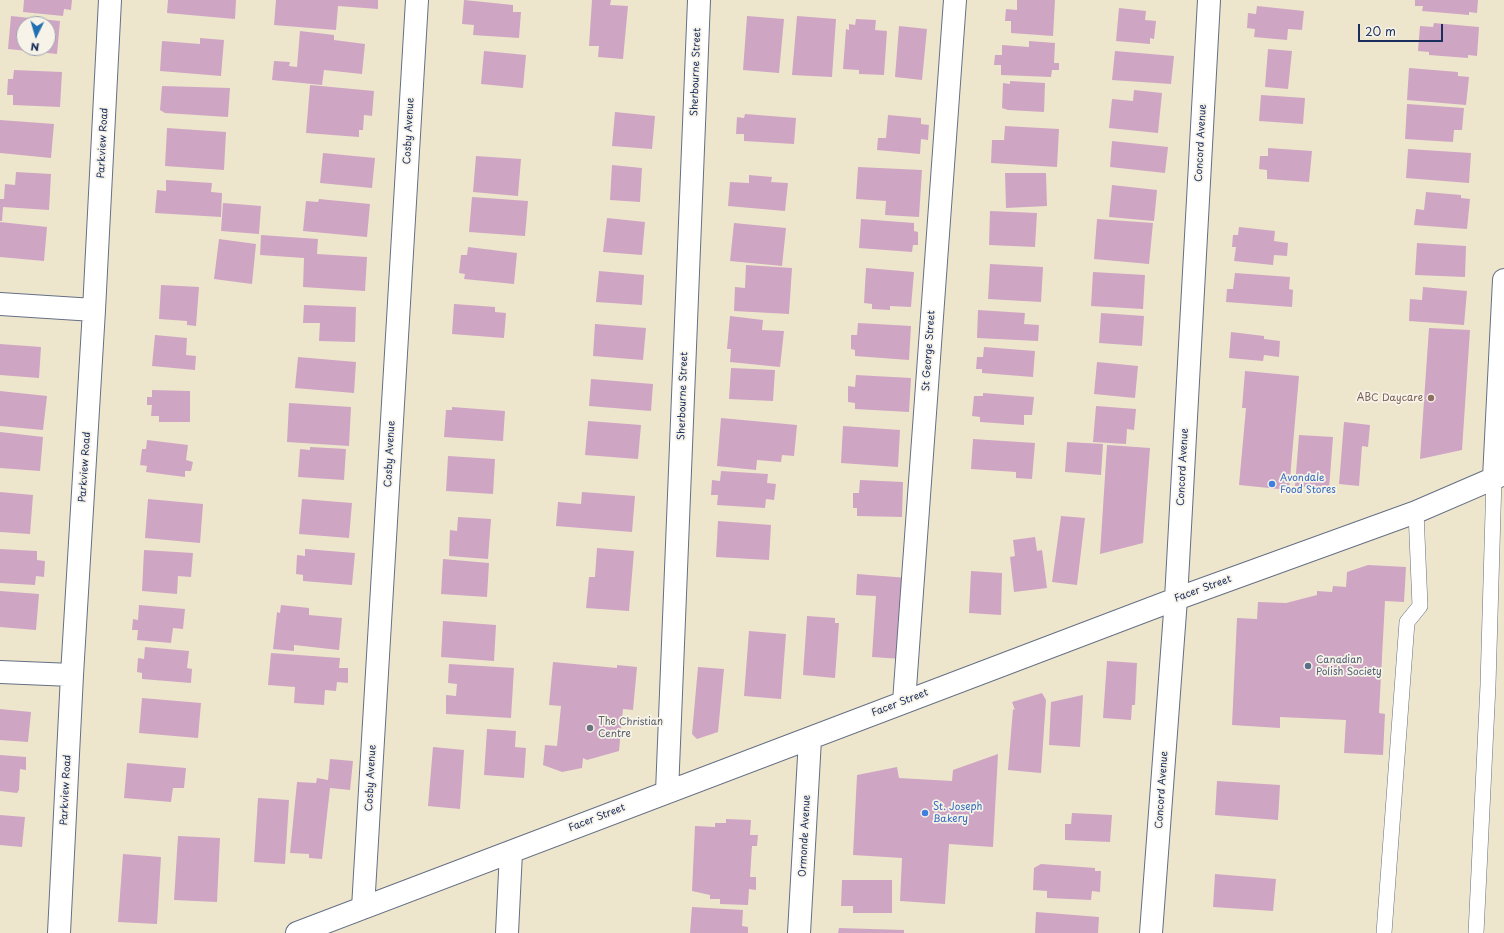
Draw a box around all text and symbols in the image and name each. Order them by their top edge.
north arrow [16,16,56,56]
scale bar [1360,16,1445,42]
text: 20 m [1365,22,1396,40]
street label: Sherbourne Street [688,28,704,116]
text: N [30,39,40,56]
street label: Cosby Avenue [401,97,417,165]
street label: Concord Avenue [1193,104,1209,182]
street label: Parkview Road [95,107,111,179]
street label: St George Street [920,310,938,392]
street label: Sherbourne Street [675,352,691,440]
place label: ABC Daycare [1357,392,1423,404]
marker: ABC Daycare [1426,393,1436,403]
street label: Cosby Avenue [382,420,398,488]
street label: Concord Avenue [1175,428,1191,506]
street label: Parkview Road [77,431,93,503]
place label: Avondale Food Stores [1280,472,1336,496]
marker: Avondale Food Stores [1267,479,1277,489]
street label: Facer Street [1173,573,1233,605]
place label: Canadian Polish Society [1316,654,1382,678]
marker: Canadian Polish Society [1303,661,1313,671]
street label: Facer Street [870,687,930,719]
place label: The Christian Centre [598,716,663,740]
marker: The Christian Centre [585,723,595,733]
street label: Cosby Avenue [363,744,379,812]
street label: Concord Avenue [1153,751,1171,829]
street label: Parkview Road [58,754,74,826]
street label: Ormonde Avenue [797,795,813,877]
place label: St. Joseph Bakery [933,801,982,824]
street label: Facer Street [567,802,627,834]
marker: St. Joseph Bakery [920,808,930,818]

